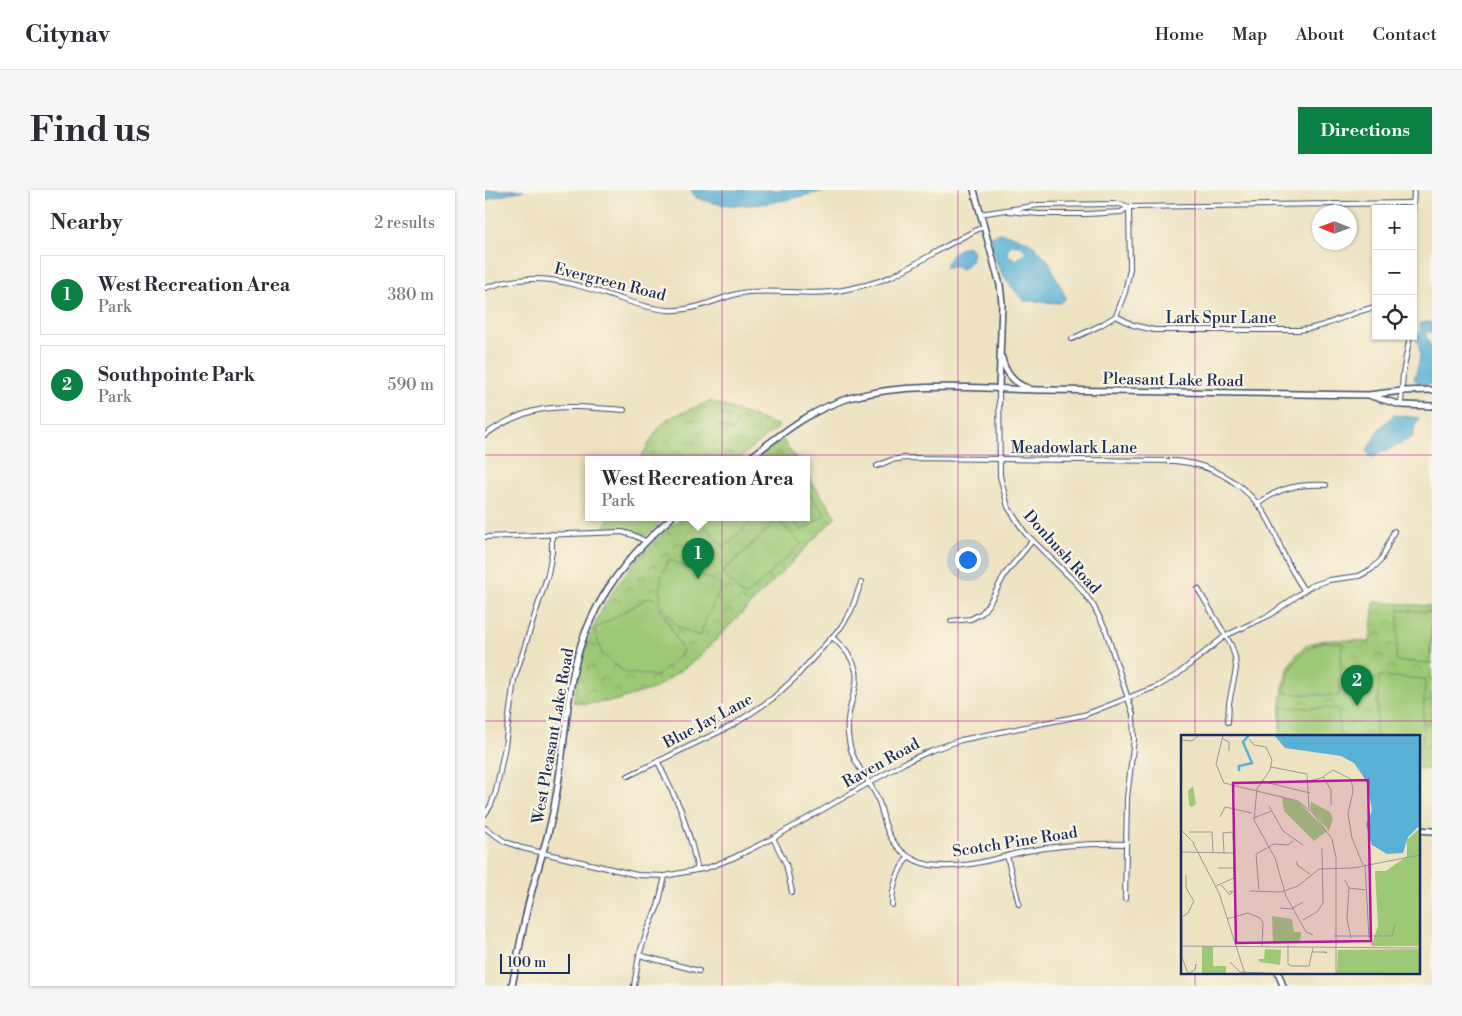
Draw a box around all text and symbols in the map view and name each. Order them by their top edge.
text: Citynav [25,20,110,50]
text: Home [1155,23,1204,46]
text: Map [1232,23,1268,46]
text: About [1296,23,1345,46]
text: Contact [1373,23,1437,46]
button: Directions [1298,107,1432,154]
text: Find us [30,109,150,152]
north arrow [1312,205,1357,250]
map controls [1372,205,1417,340]
button: + [1372,205,1417,250]
text: Nearby [50,210,123,236]
text: 2 results [374,213,435,233]
button: − [1372,250,1417,295]
street label: Evergreen Road [552,258,668,306]
text: West Recreation Area [98,273,290,297]
text: 1 [63,285,71,305]
text: 380 m [387,285,434,305]
button: locate [1372,295,1417,340]
text: Park [98,297,131,317]
street label: Lark Spur Lane [1165,308,1277,328]
text: Southpointe Park [98,363,255,387]
street label: Pleasant Lake Road [1102,369,1244,391]
text: 2 [62,375,72,395]
text: 590 m [388,375,434,395]
text: Park [98,387,131,407]
street label: Meadowlark Lane [1011,438,1137,458]
popup [585,456,810,521]
text: West Recreation Area [601,467,794,491]
text: Park [601,491,635,511]
street label: Donbush Road [1019,506,1105,598]
pin: 1 [682,538,714,579]
your location [955,547,981,573]
street label: West Pleasant Lake Road [527,646,578,827]
pin: 2 [1341,665,1373,706]
street label: Blue Jay Lane [659,689,756,753]
street label: Raven Road [839,734,923,792]
inset map [1181,735,1419,974]
street label: Scotch Pine Road [951,822,1079,862]
scale bar [500,951,570,974]
text: 100 m [507,954,546,972]

